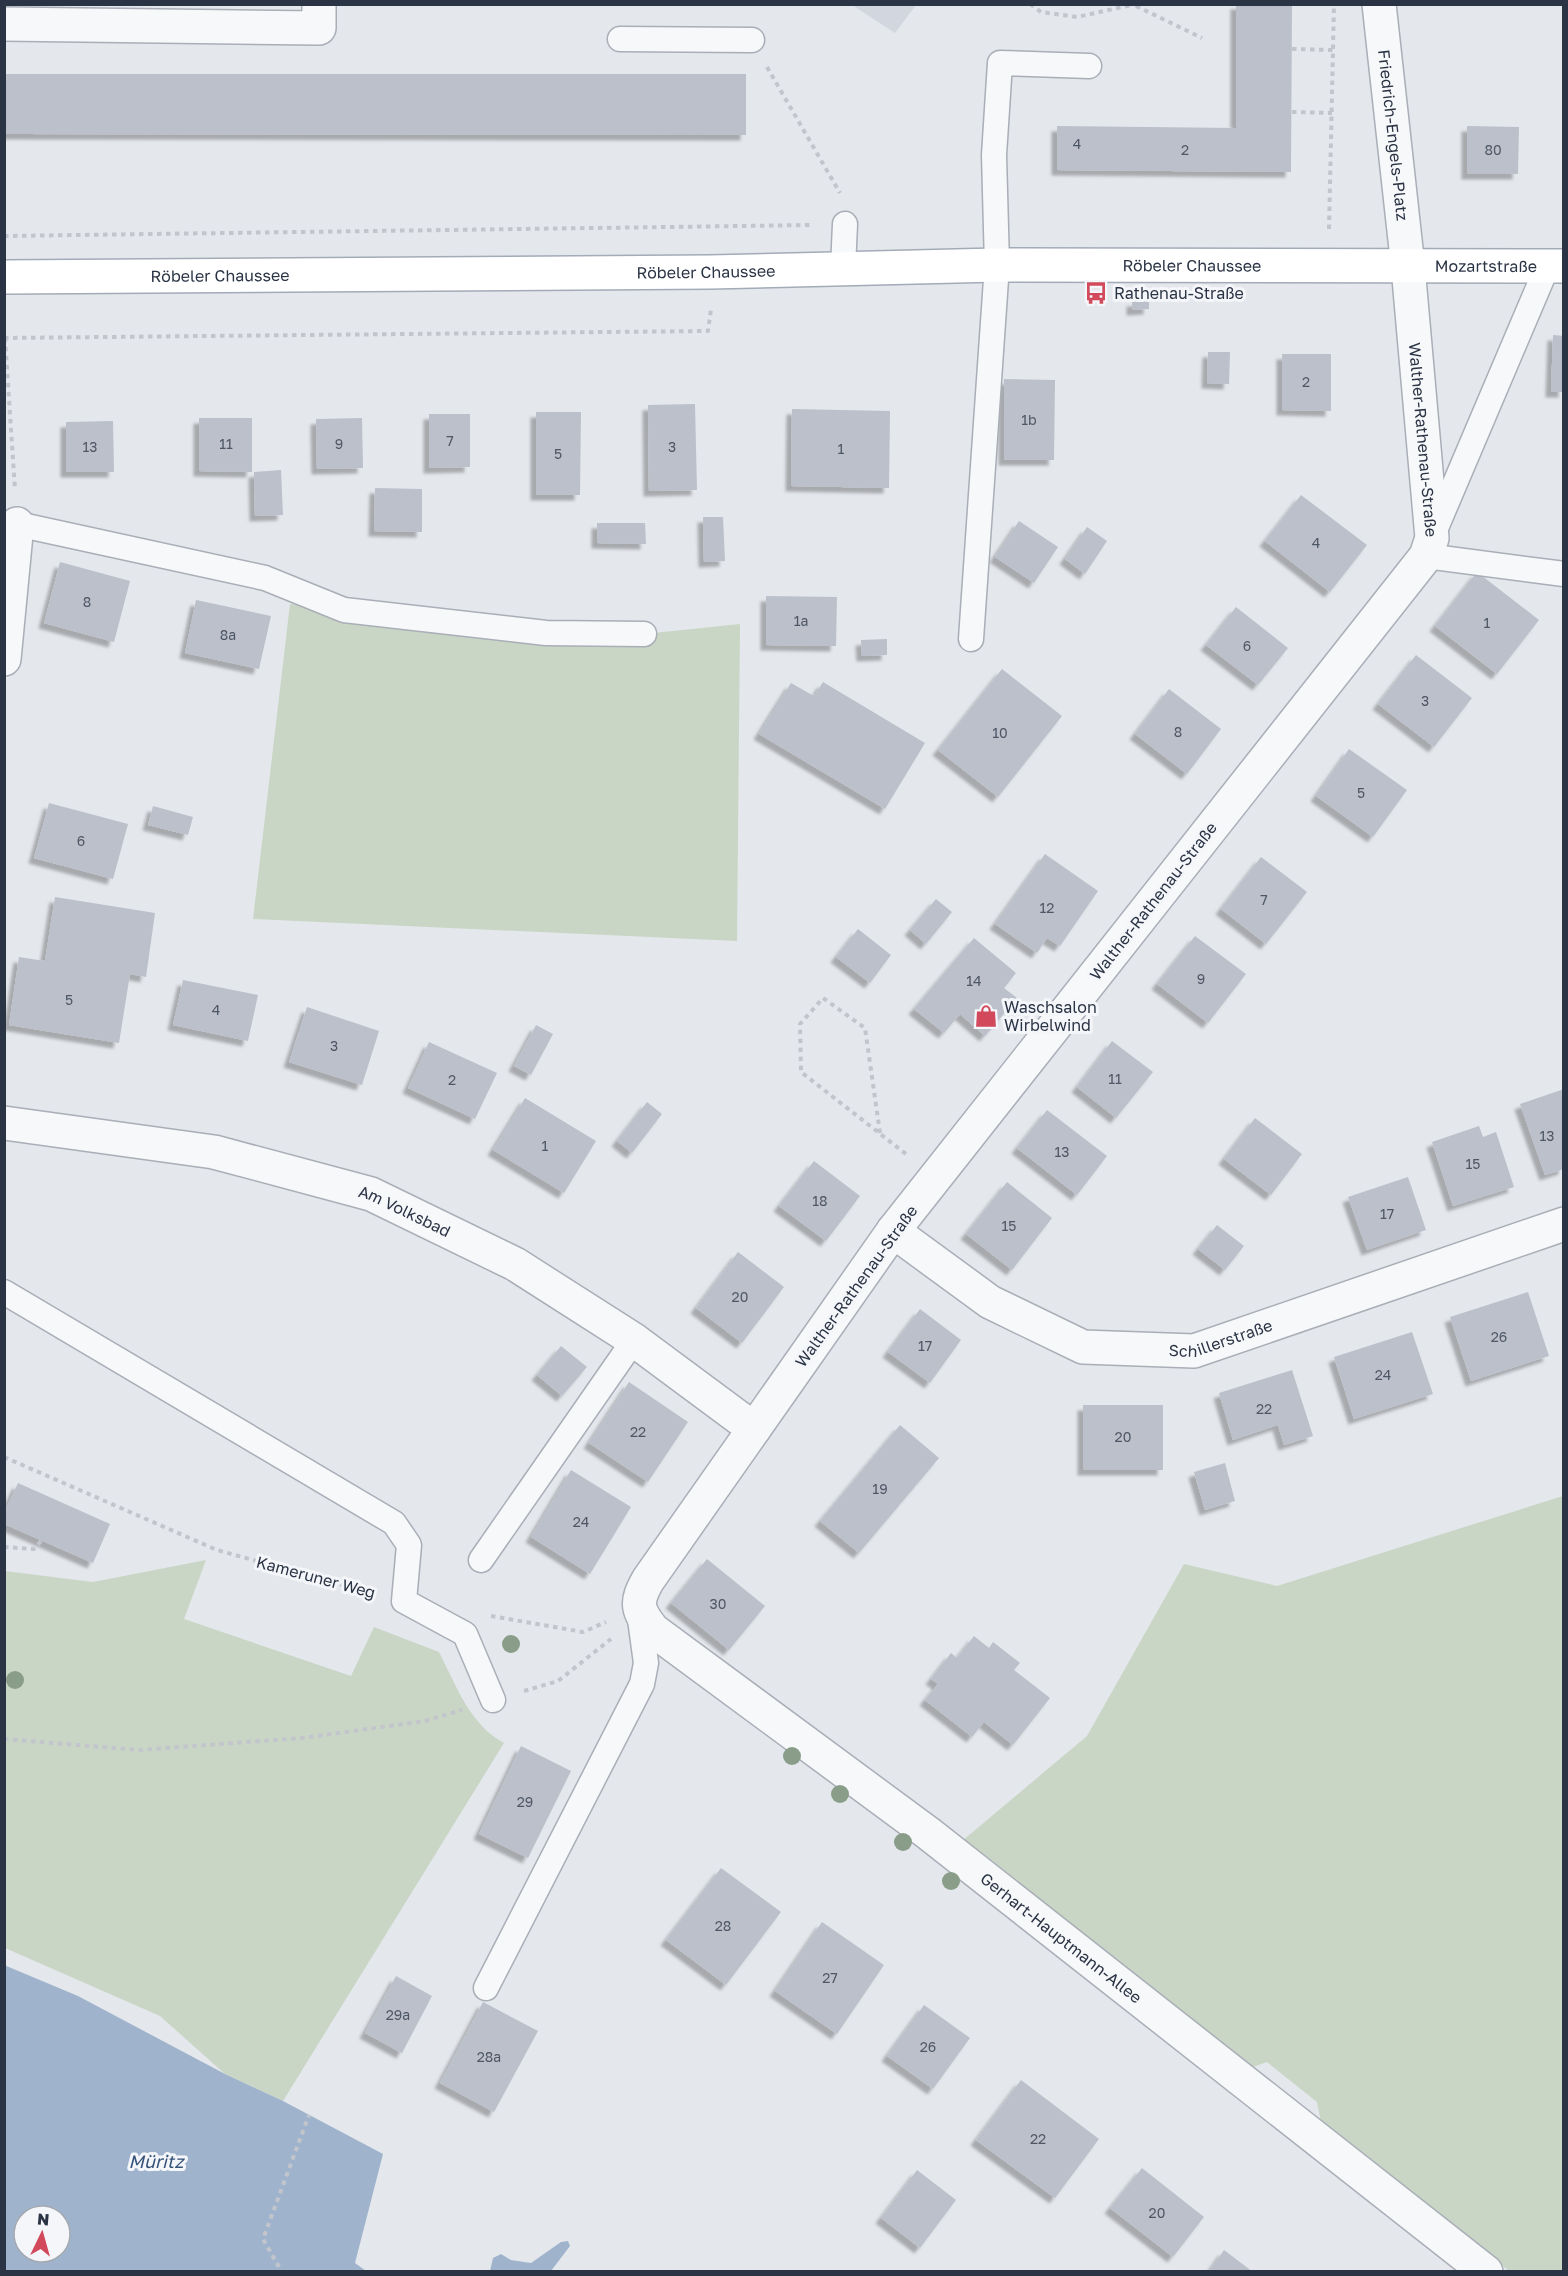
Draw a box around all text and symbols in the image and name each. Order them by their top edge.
street label: Friedrich-Engels-Platz [1374,48,1413,222]
house number: 4 [1073,135,1081,152]
house number: 2 [1181,141,1189,158]
house number: 80 [1484,141,1502,158]
street label: Röbeler Chaussee [1122,255,1261,275]
street label: Mozartstraße [1435,256,1537,276]
street label: Röbeler Chaussee [636,260,776,283]
street label: Röbeler Chaussee [150,265,290,286]
bus stop icon: Rathenau-Straße [1083,280,1109,306]
place label: Rathenau-Straße [1114,283,1244,303]
street label: Walther-Rathenau-Straße [1405,342,1442,538]
house number: 2 [1302,373,1310,390]
house number: 1b [1021,411,1037,428]
house number: 7 [446,432,454,449]
house number: 11 [219,435,233,452]
house number: 9 [335,435,343,452]
house number: 13 [83,438,97,455]
house number: 3 [668,438,676,455]
house number: 1 [838,440,845,457]
house number: 5 [554,445,562,462]
house number: 4 [1312,534,1320,551]
house number: 8 [83,593,91,610]
house number: 1a [794,612,808,629]
house number: 1 [1484,614,1491,631]
house number: 8a [220,626,236,643]
house number: 6 [1243,637,1251,654]
house number: 3 [1421,692,1429,709]
house number: 8 [1174,723,1182,740]
house number: 10 [992,724,1008,741]
house number: 5 [1357,784,1365,801]
street label: Walther-Rathenau-Straße [1085,818,1221,984]
house number: 6 [77,832,85,849]
house number: 7 [1260,891,1268,908]
house number: 12 [1040,899,1054,916]
house number: 9 [1197,970,1205,987]
house number: 14 [966,972,982,989]
house number: 5 [65,991,73,1008]
place label: Waschsalon Wirbelwind [1004,997,1097,1035]
house number: 4 [212,1001,220,1018]
shop icon: Waschsalon Wirbelwind [973,1003,999,1029]
house number: 3 [330,1037,338,1054]
house number: 11 [1108,1070,1122,1087]
house number: 2 [448,1071,456,1088]
house number: 13 [1540,1127,1554,1144]
house number: 1 [542,1137,549,1154]
house number: 13 [1055,1143,1069,1160]
house number: 15 [1466,1155,1480,1172]
street label: Am Volksbad [356,1181,454,1241]
house number: 18 [812,1192,828,1209]
street label: Walther-Rathenau-Straße [791,1201,921,1371]
house number: 17 [1380,1205,1394,1222]
house number: 15 [1002,1217,1016,1234]
house number: 20 [732,1288,748,1305]
street label: Schillerstraße [1168,1315,1275,1361]
house number: 26 [1491,1328,1507,1345]
house number: 17 [918,1337,932,1354]
house number: 24 [1375,1366,1391,1383]
house number: 22 [1256,1400,1272,1417]
house number: 22 [630,1423,646,1440]
house number: 20 [1115,1428,1131,1445]
house number: 19 [872,1480,888,1497]
house number: 24 [573,1513,589,1530]
street label: Kameruner Weg [254,1551,378,1603]
house number: 30 [710,1595,726,1612]
house number: 29 [517,1793,533,1810]
street label: Gerhart-Hauptmann-Allee [977,1868,1146,2007]
house number: 28 [715,1917,731,1934]
house number: 27 [822,1969,838,1986]
house number: 29a [386,2006,410,2023]
house number: 26 [920,2038,936,2055]
house number: 28a [477,2048,501,2065]
house number: 22 [1030,2130,1046,2147]
water label: Müritz [129,2150,185,2172]
north arrow [12,2204,72,2264]
house number: 20 [1149,2204,1165,2221]
text: N [36,2209,50,2230]

